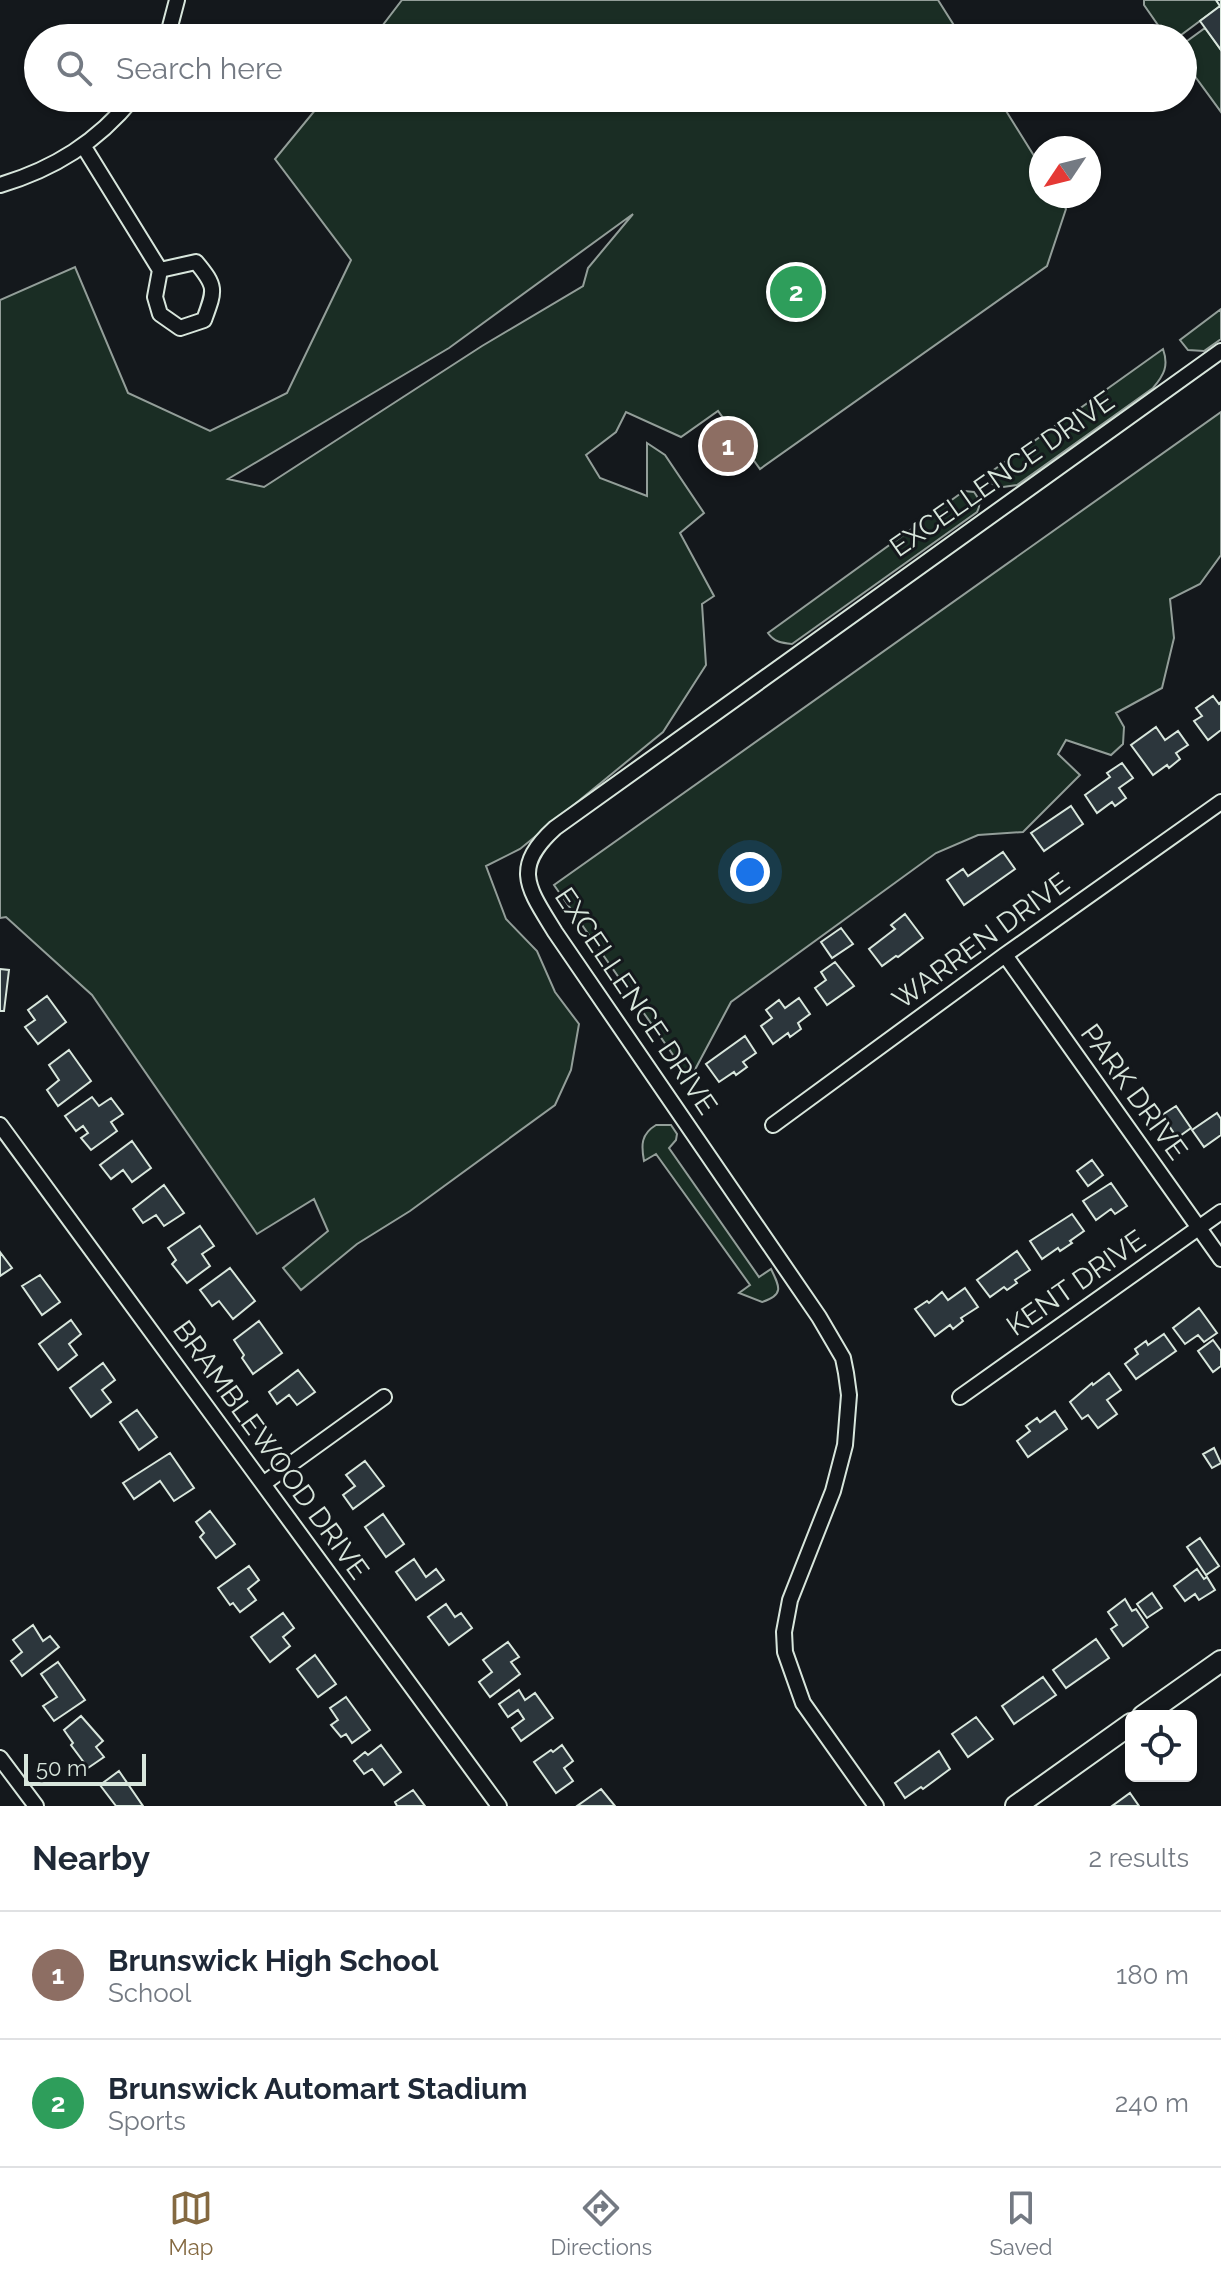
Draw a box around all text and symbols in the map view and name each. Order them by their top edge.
search box [24,24,1197,112]
icon: search [52,46,96,90]
text: Search here [116,51,283,86]
north arrow [1029,136,1101,208]
pin: 2 [770,262,822,322]
street label: EXCELLENCE DRIVE [884,384,1120,564]
pin: 1 [702,416,754,476]
your location [730,852,770,892]
street label: WARREN DRIVE [886,866,1076,1016]
street label: EXCELLENCE DRIVE [548,881,724,1121]
street label: PARK DRIVE [1074,1018,1194,1166]
street label: KENT DRIVE [1000,1223,1152,1343]
street label: BRAMBLEWOOD DRIVE [166,1314,376,1586]
map controls [1125,1710,1197,1782]
button: locate [1125,1710,1197,1782]
scale bar [24,1750,146,1786]
text: 50 m [36,1755,87,1781]
text: Nearby [32,1838,150,1878]
text: 2 results [1089,1843,1189,1873]
text: Brunswick High School [108,1943,438,1978]
text: 1 [52,1960,64,1990]
text: 180 m [1116,1960,1189,1990]
text: School [108,1978,191,2008]
text: Brunswick Automart Stadium [108,2071,527,2106]
text: 2 [51,2088,65,2118]
text: 240 m [1115,2088,1189,2118]
text: Sports [108,2106,186,2136]
tab: Map [169,2186,213,2260]
tab: Directions [551,2186,652,2260]
tab: Saved [989,2186,1052,2260]

